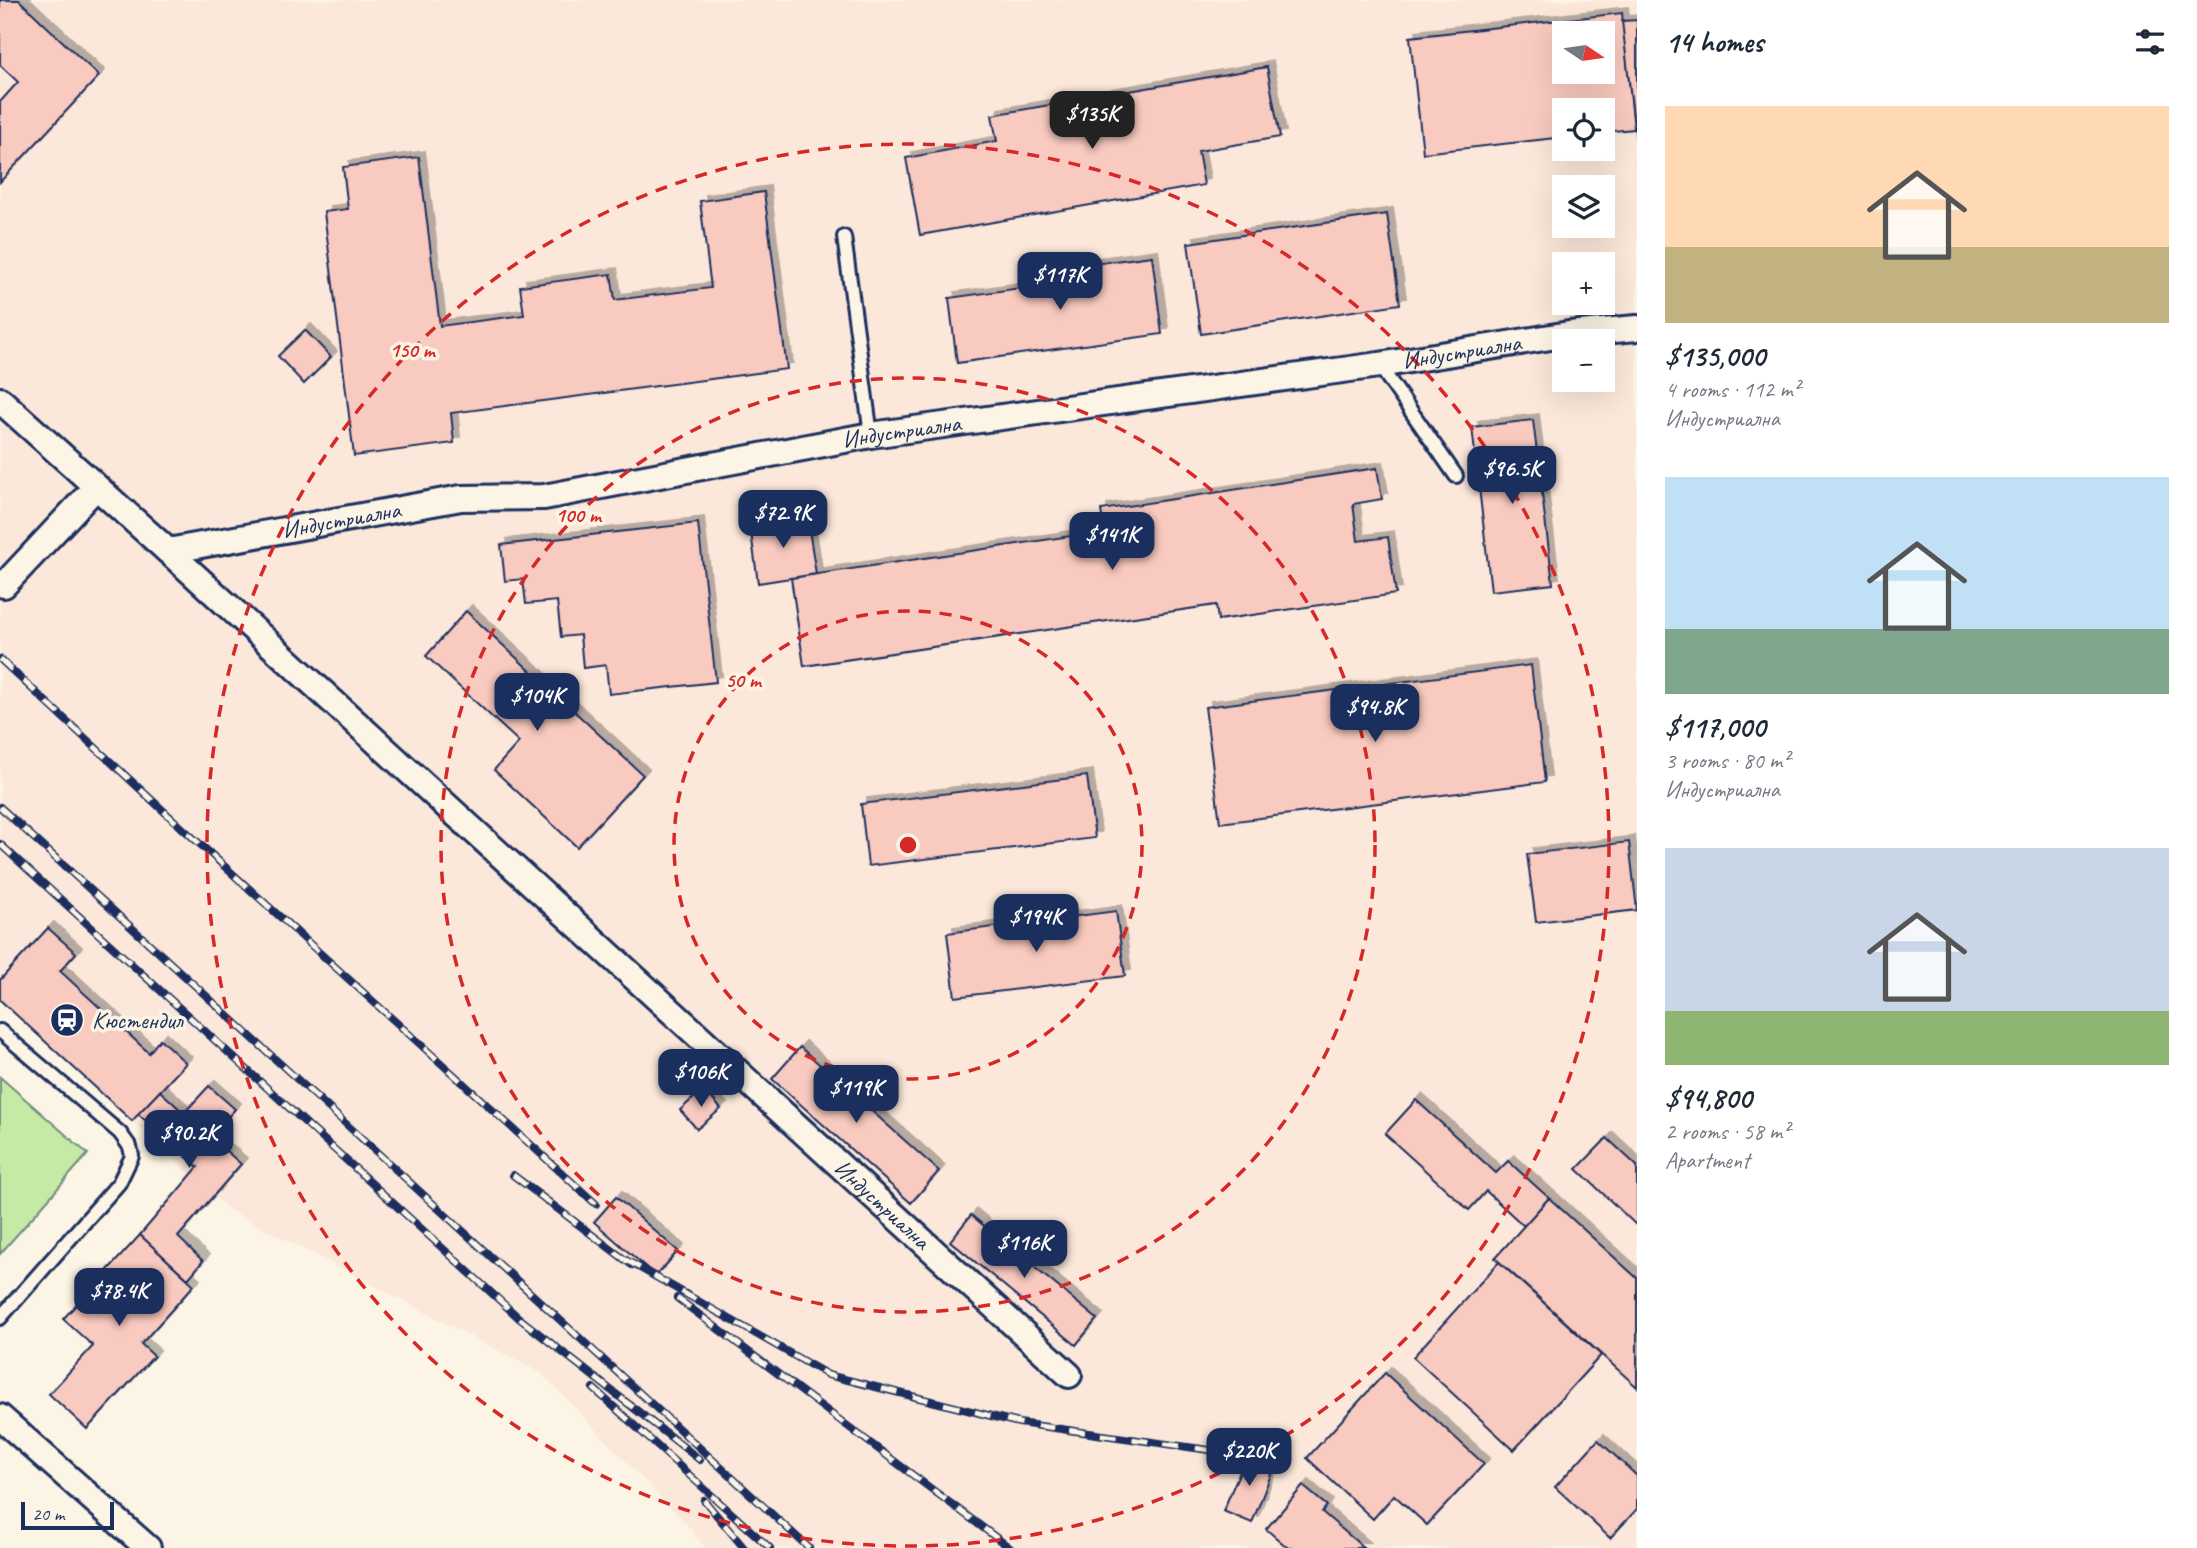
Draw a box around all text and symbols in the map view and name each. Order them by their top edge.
north arrow [1552,21,1615,84]
map controls [1552,21,1615,392]
text: 14 homes [1665,23,1763,61]
icon: filters [2131,23,2169,61]
pin: $135K [1043,92,1141,151]
button: locate [1552,98,1615,161]
text: $135K [1066,99,1118,128]
icon: home [1854,152,1980,278]
button: layers [1552,175,1615,238]
pin: $117K [1011,252,1109,312]
button: + [1552,252,1615,315]
text: $117K [1034,260,1087,289]
street label: Индустриална [1400,327,1525,376]
button: − [1552,329,1615,392]
text: 150 m [389,337,437,363]
text: $135,000 [1665,337,1765,375]
text: 4 rooms · 112 m² [1665,375,1800,404]
text: Индустриална [1665,404,1780,433]
street label: Индустриална [839,408,964,455]
pin: $96.5K [1455,447,1569,506]
text: $96.5K [1483,454,1541,483]
pin: $72.9K [726,490,840,550]
street label: Индустриална [280,494,404,545]
text: $72.9K [754,498,812,527]
text: 100 m [555,502,603,528]
pin: $141K [1063,512,1161,572]
text: $141K [1085,520,1139,549]
icon: home [1854,523,1980,649]
text: 50 m [725,667,763,693]
pin: $104K [488,674,586,733]
text: $104K [510,681,564,710]
pin: $94.8K [1318,684,1432,744]
text: $94.8K [1346,692,1404,721]
text: $117,000 [1665,708,1765,746]
text: 3 rooms · 80 m² [1665,746,1789,775]
text: Индустриална [1665,775,1780,804]
centre of rings [896,833,920,857]
pin: $194K [987,894,1085,954]
icon: home [1854,894,1980,1020]
text: $194K [1010,902,1062,931]
station icon: Кюстендил [48,1001,86,1039]
place label: Кюстендил [92,1005,184,1035]
pin: $106K [652,1050,750,1109]
text: $106K [674,1057,728,1086]
pin: $119K [807,1066,905,1125]
text: $119K [830,1073,882,1102]
text: $94,800 [1665,1079,1752,1117]
pin: $90.2K [132,1110,246,1170]
text: 2 rooms · 58 m² [1665,1117,1789,1146]
text: $90.2K [160,1118,218,1147]
text: Apartment [1665,1146,1750,1175]
street label: Индустриална [828,1153,938,1257]
pin: $116K [975,1220,1073,1280]
text: $116K [997,1228,1051,1257]
pin: $78.4K [62,1268,176,1328]
text: $78.4K [90,1276,148,1305]
pin: $220K [1200,1428,1298,1488]
text: $220K [1222,1436,1276,1465]
scale bar [21,1499,114,1531]
text: 20 m [32,1502,64,1526]

